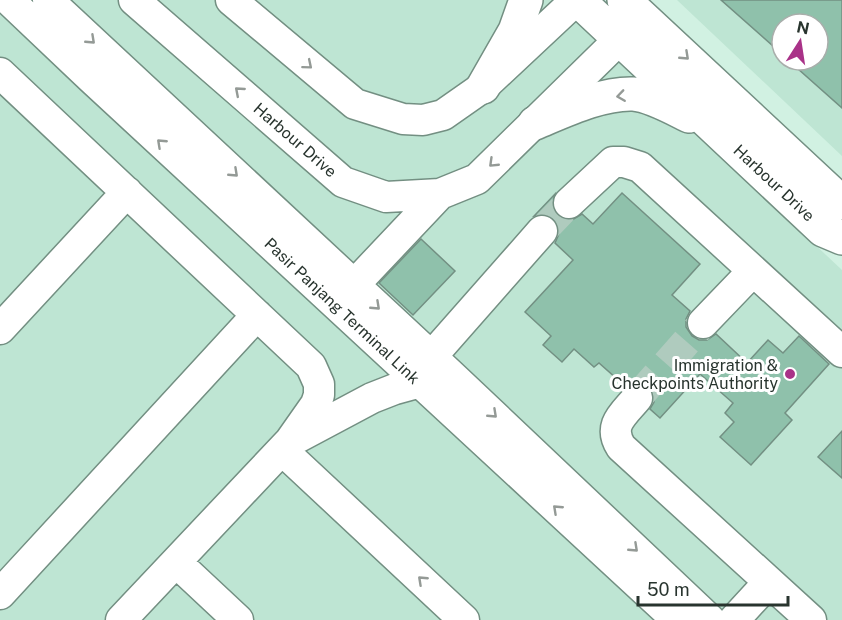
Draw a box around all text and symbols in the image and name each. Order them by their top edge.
north arrow [770,12,830,72]
text: N [795,17,811,38]
one-way arrow [84,33,95,44]
one-way arrow [678,49,689,60]
one-way arrow [301,58,312,69]
one-way arrow [235,87,246,98]
one-way arrow [617,89,626,101]
street label: Harbour Drive [250,99,340,181]
one-way arrow [157,139,167,150]
street label: Harbour Drive [730,141,818,225]
one-way arrow [490,156,501,167]
one-way arrow [227,166,237,177]
street label: Pasir Panjang Terminal Link [260,234,424,388]
one-way arrow [370,299,380,310]
place label: Immigration & Checkpoints Authority [611,356,778,393]
marker: Immigration & Checkpoints Authority [783,367,797,381]
one-way arrow [486,407,496,418]
one-way arrow [553,505,564,516]
one-way arrow [628,541,638,552]
scale bar [638,569,788,607]
one-way arrow [418,576,428,587]
text: 50 m [647,579,690,600]

